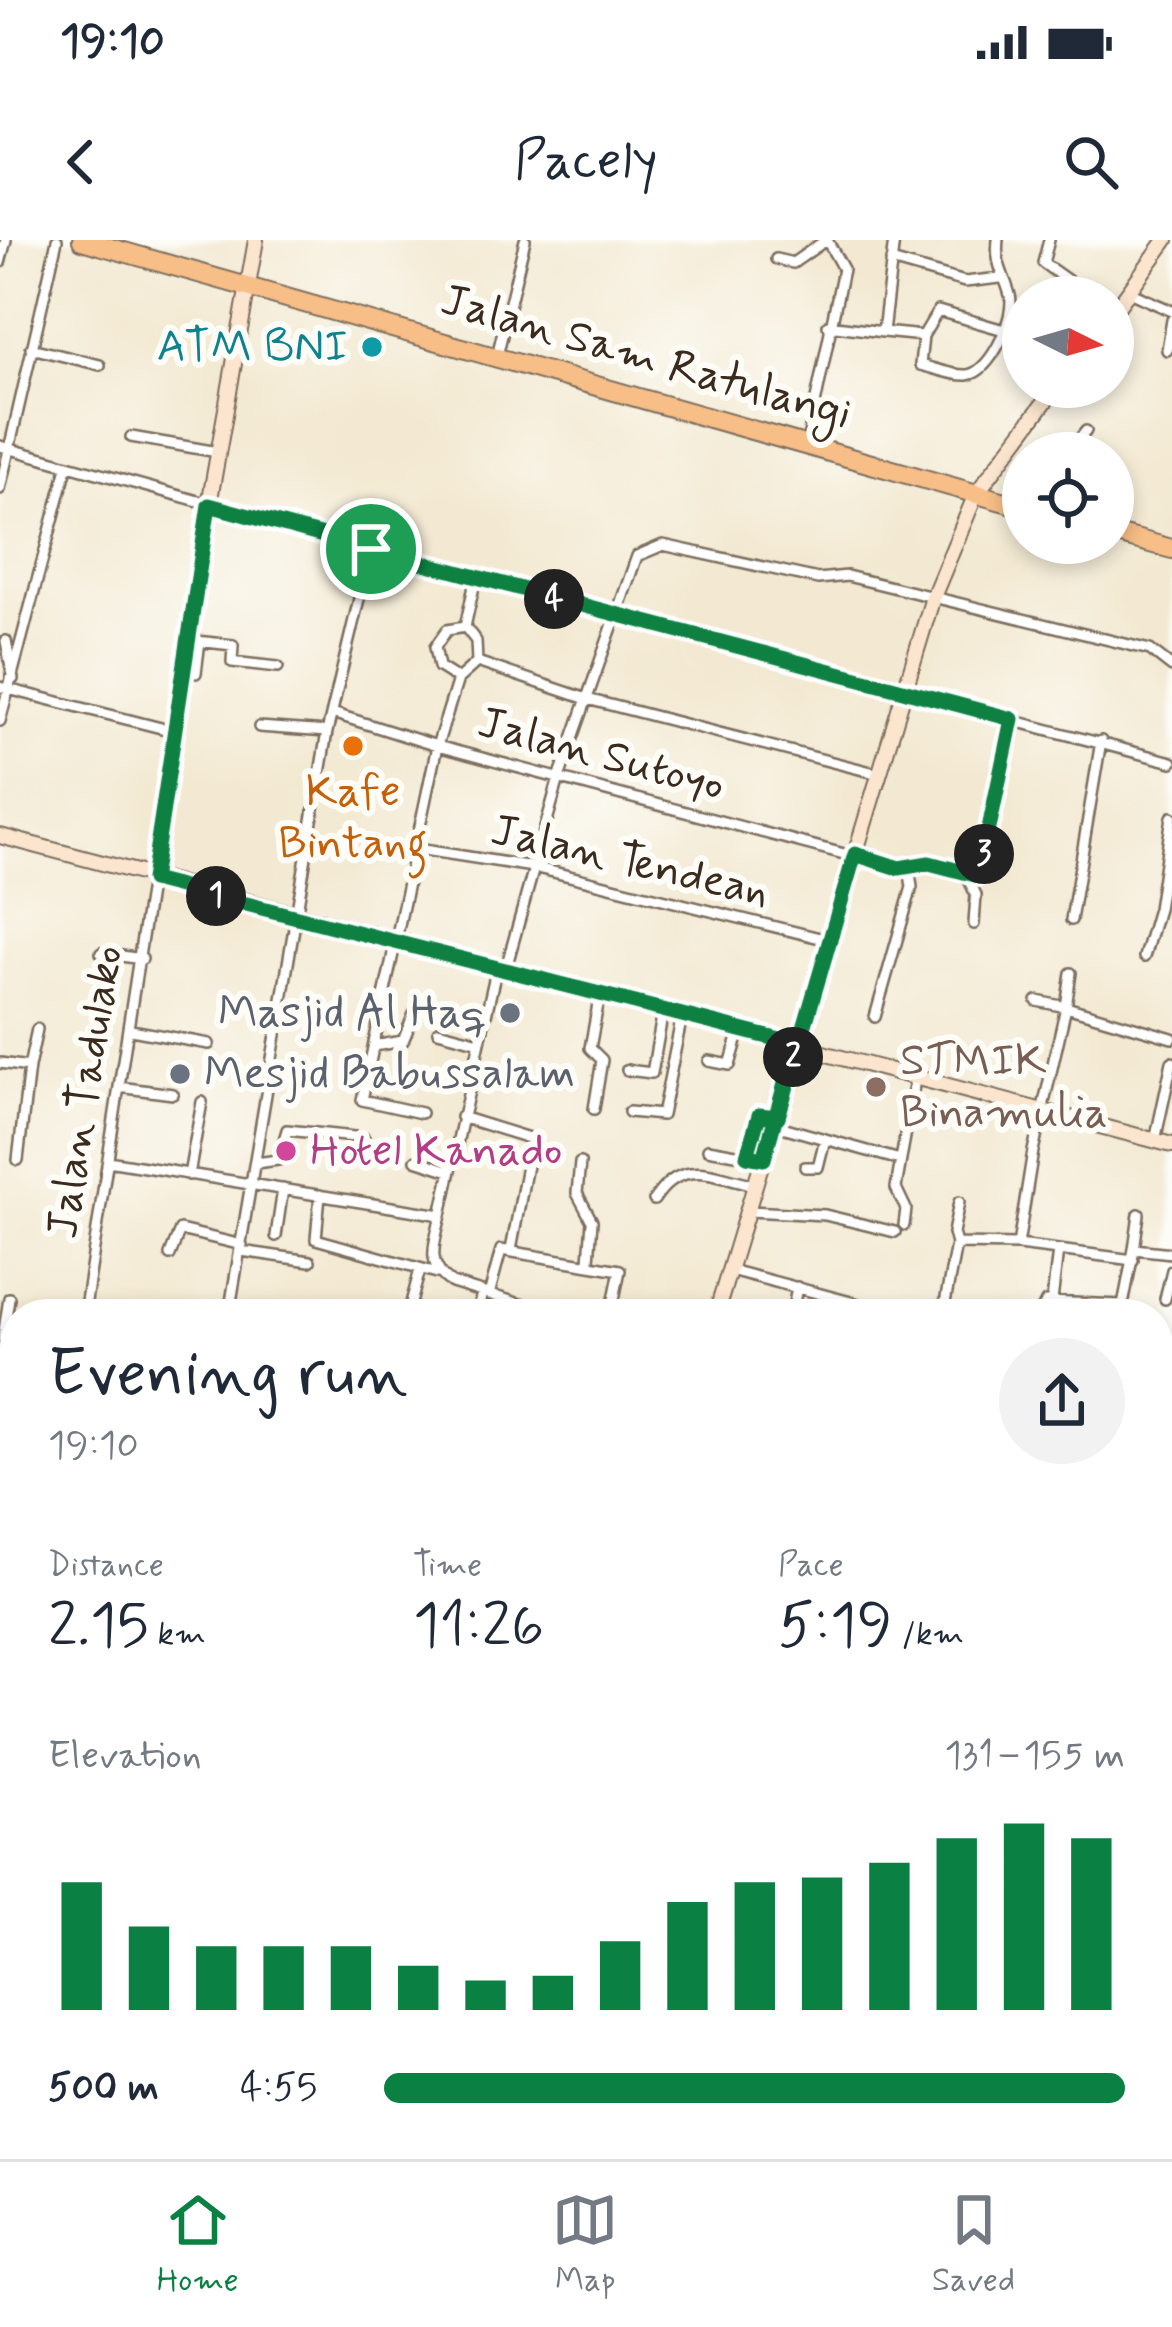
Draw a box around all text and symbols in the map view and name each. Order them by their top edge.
text: 19:10 [60,13,165,72]
text: Pacely [514,127,658,198]
icon: back [48,129,114,195]
icon: search [1058,129,1124,195]
street label: Jalan Sam Ratulangi [433,271,858,449]
north arrow [1002,276,1134,408]
map controls [1002,276,1134,564]
place label: ATM BNI [157,318,348,377]
marker: ATM BNI [359,334,385,360]
button: locate [1002,432,1134,564]
pin [320,498,422,600]
icon: arrive [338,516,404,582]
pin: 4 [524,569,584,629]
text: 4 [544,577,564,621]
street label: Jalan Sutoyo [471,694,731,816]
marker: Kafe Bintang [340,733,366,759]
place label: Kafe Bintang [278,763,428,879]
street label: Jalan Tendean [485,801,775,923]
pin: 3 [954,824,1014,884]
text: 3 [977,832,991,876]
pin: 1 [186,866,246,926]
text: 1 [209,874,223,918]
street label: Jalan Tadulako [34,941,138,1243]
place label: Masjid Al Haq [218,984,486,1043]
marker: Masjid Al Haq [497,1000,523,1026]
pin: 2 [763,1027,823,1087]
place label: STMIK Binamulia [900,1032,1108,1143]
text: 2 [785,1035,801,1079]
place label: Mesjid Babussalam [204,1045,575,1104]
marker: Mesjid Babussalam [167,1061,193,1087]
marker: STMIK Binamulia [863,1074,889,1100]
place label: Hotel Kanado [310,1122,562,1181]
marker: Hotel Kanado [273,1138,299,1164]
text: Evening run [48,1333,408,1419]
button: share [999,1338,1125,1464]
text: 19:10 [48,1421,139,1472]
text: Distance [48,1544,164,1588]
text: Time [413,1544,482,1588]
text: Pace [778,1544,844,1588]
text: 2.15 [48,1588,149,1667]
text: 11:26 [413,1588,544,1667]
text: 5:19 [778,1588,893,1667]
text: km [149,1613,206,1657]
text: /km [893,1613,964,1657]
text: Elevation [48,1731,202,1782]
text: 131–155 m [944,1731,1125,1782]
text: 500 m [48,2063,159,2114]
text: 4:55 [240,2063,317,2114]
tab: Home [157,2187,239,2303]
tab: Map [552,2187,618,2303]
tab: Saved [932,2187,1015,2303]

